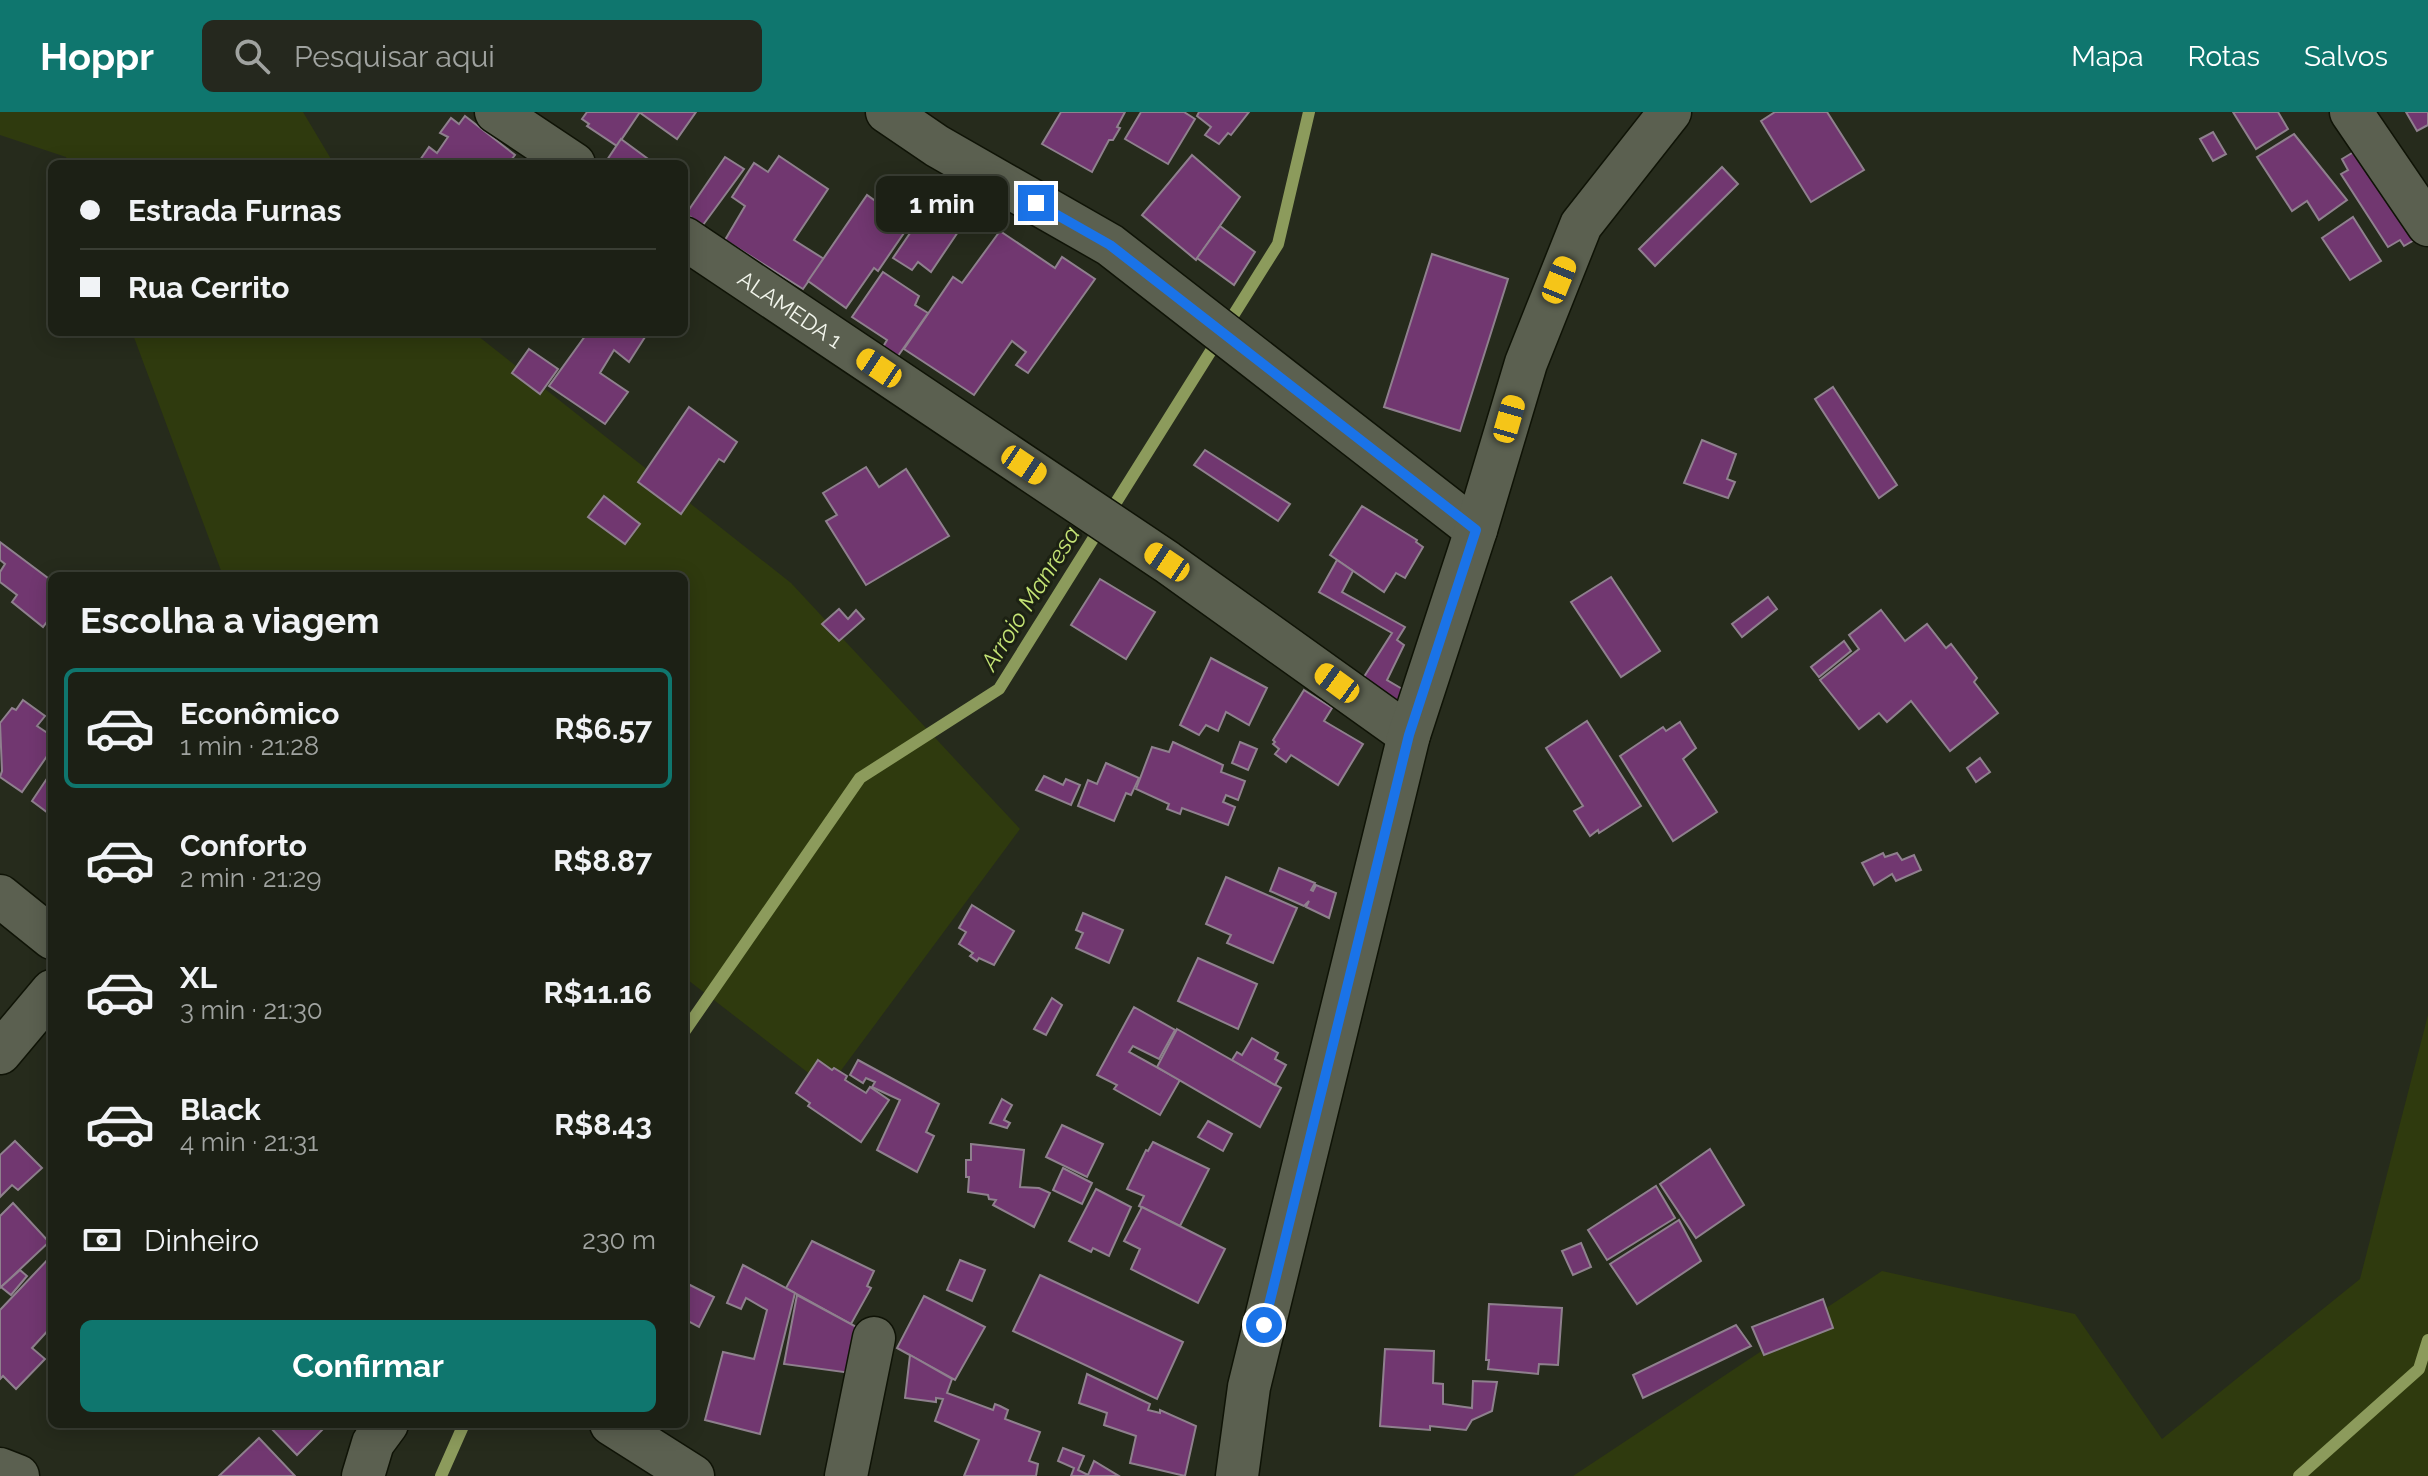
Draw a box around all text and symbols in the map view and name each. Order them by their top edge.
search box [202,20,762,92]
text: Hoppr [40,34,154,79]
icon: search [230,34,274,78]
text: Pesquisar aqui [294,39,495,74]
text: Mapa [2071,40,2144,73]
text: Rotas [2188,40,2260,73]
text: Salvos [2304,40,2388,73]
callout: 1 min [876,175,1008,231]
route end [1018,185,1054,221]
text: 1 min [909,189,975,219]
text: Estrada Furnas [128,193,342,228]
car [1539,253,1579,307]
street label: ALAMEDA 1 [733,265,847,353]
text: Rua Cerrito [128,270,290,305]
car [852,345,906,391]
car [1491,393,1527,445]
car [997,442,1051,488]
water label: Arroio Manresa [973,521,1086,677]
car [1140,539,1194,585]
text: Escolha a viagem [80,599,380,641]
car [1311,659,1363,707]
icon: car [84,692,156,764]
text: Econômico [180,696,340,731]
text: R$6.57 [555,711,652,746]
text: 1 min · 21:28 [180,731,319,761]
icon: car [84,824,156,896]
text: Conforto [180,828,307,863]
text: R$8.87 [553,843,652,878]
text: 2 min · 21:29 [180,863,321,893]
icon: car [84,956,156,1028]
text: XL [180,960,217,995]
text: R$11.16 [544,975,652,1010]
text: 3 min · 21:30 [180,995,323,1025]
icon: car [84,1088,156,1160]
text: Black [180,1092,261,1127]
text: R$8.43 [554,1107,652,1142]
text: 4 min · 21:31 [180,1127,318,1157]
icon: cash [80,1218,124,1262]
text: Dinheiro [144,1223,259,1258]
text: 230 m [582,1225,656,1255]
route start [1246,1307,1282,1343]
button: Confirmar [80,1320,656,1412]

